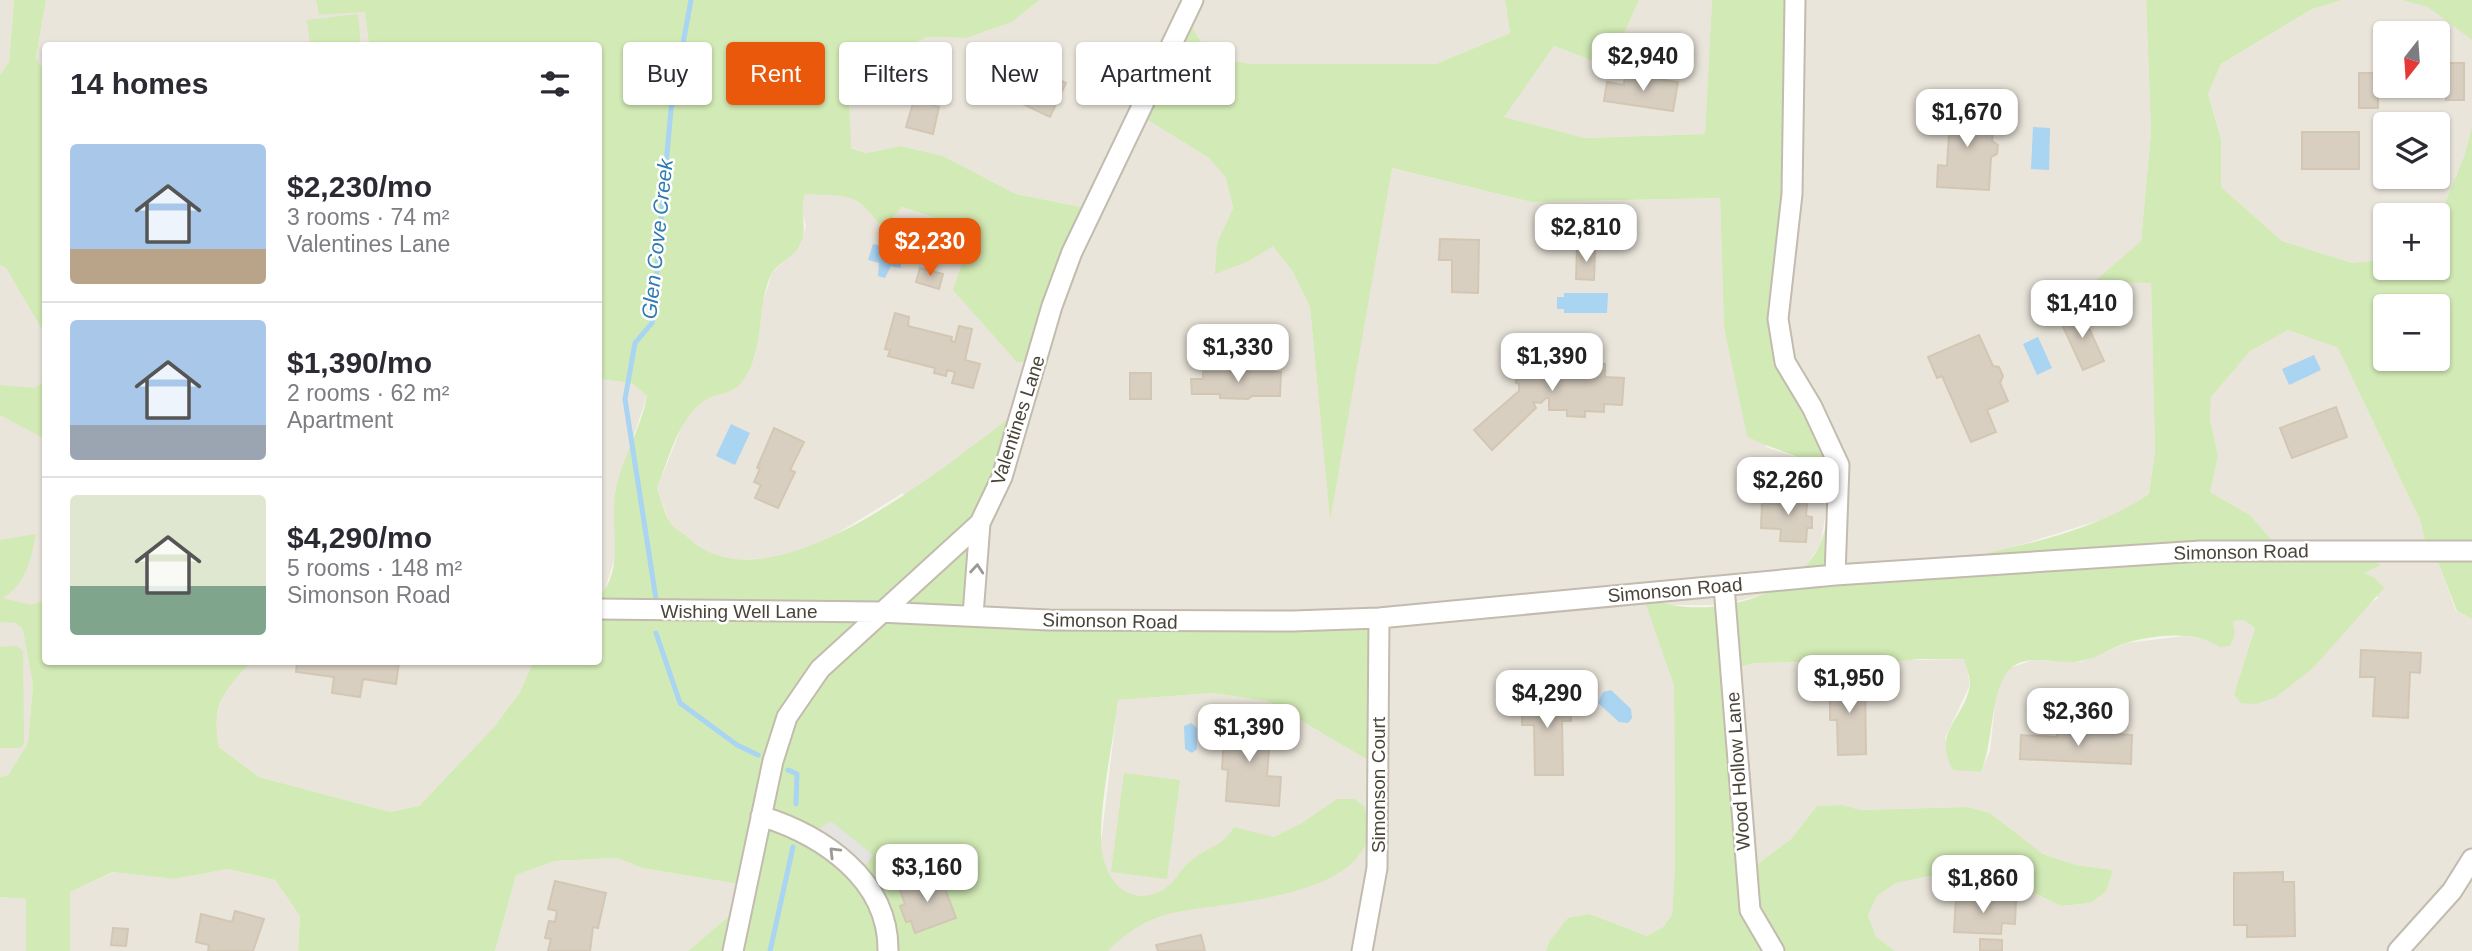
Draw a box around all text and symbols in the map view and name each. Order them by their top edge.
north arrow [2373,21,2450,98]
map controls [2373,21,2450,371]
pin: $2,940 [1586,34,1700,93]
chip: Buy [623,42,712,105]
chip: Rent [726,42,825,105]
chip: Filters [839,42,952,105]
chip: New [966,42,1062,105]
chip: Apartment [1076,42,1235,105]
text: $2,940 [1608,43,1678,69]
icon: filters [536,65,574,103]
text: 14 homes [70,67,208,100]
pin: $1,670 [1910,90,2024,149]
text: $1,670 [1932,99,2002,125]
button: layers [2373,112,2450,189]
water label: Glen Cove Creek [637,156,677,320]
text: $2,230/mo [287,170,432,203]
icon: home [126,172,210,256]
button: + [2373,203,2450,280]
text: 3 rooms · 74 m² [287,204,449,230]
pin: $2,810 [1529,204,1643,264]
text: $2,810 [1551,214,1621,240]
pin: $2,230 [873,218,987,278]
text: $2,230 [895,228,965,254]
text: Valentines Lane [287,231,450,257]
pin: $1,410 [2025,280,2139,340]
text: $1,410 [2047,290,2117,316]
button: − [2373,294,2450,371]
pin: $1,330 [1181,324,1295,384]
text: $1,330 [1203,334,1273,360]
pin: $1,390 [1495,334,1609,393]
text: $1,390 [1517,343,1587,369]
text: $1,390/mo [287,346,432,379]
icon: home [126,348,210,432]
street label: Valentines Lane [987,353,1049,487]
text: 2 rooms · 62 m² [287,380,449,406]
text: Apartment [287,407,393,433]
pin: $2,260 [1731,458,1845,517]
text: $2,260 [1753,467,1823,493]
text: $4,290/mo [287,521,432,554]
icon: home [126,523,210,607]
street label: Simonson Road [2173,540,2309,564]
text: 5 rooms · 148 m² [287,555,462,581]
one-way arrow [969,563,984,574]
street label: Simonson Road [1607,574,1743,606]
text: Simonson Road [287,582,451,608]
street label: Wishing Well Lane [660,601,818,622]
street label: Simonson Road [1042,609,1178,633]
pin: $1,950 [1792,656,1906,715]
text: $1,950 [1814,665,1884,691]
pin: $4,290 [1490,670,1604,730]
text: $4,290 [1512,680,1582,706]
pin: $2,360 [2021,688,2135,748]
street label: Wood Hollow Lane [1722,691,1754,851]
text: $2,360 [2043,698,2113,724]
pin: $1,390 [1192,704,1306,764]
text: $1,390 [1214,714,1284,740]
street label: Simonson Court [1368,716,1389,853]
pin: $3,160 [870,844,984,904]
one-way arrow [829,848,842,861]
text: $3,160 [892,854,962,880]
pin: $1,860 [1926,856,2040,915]
text: $1,860 [1948,865,2018,891]

